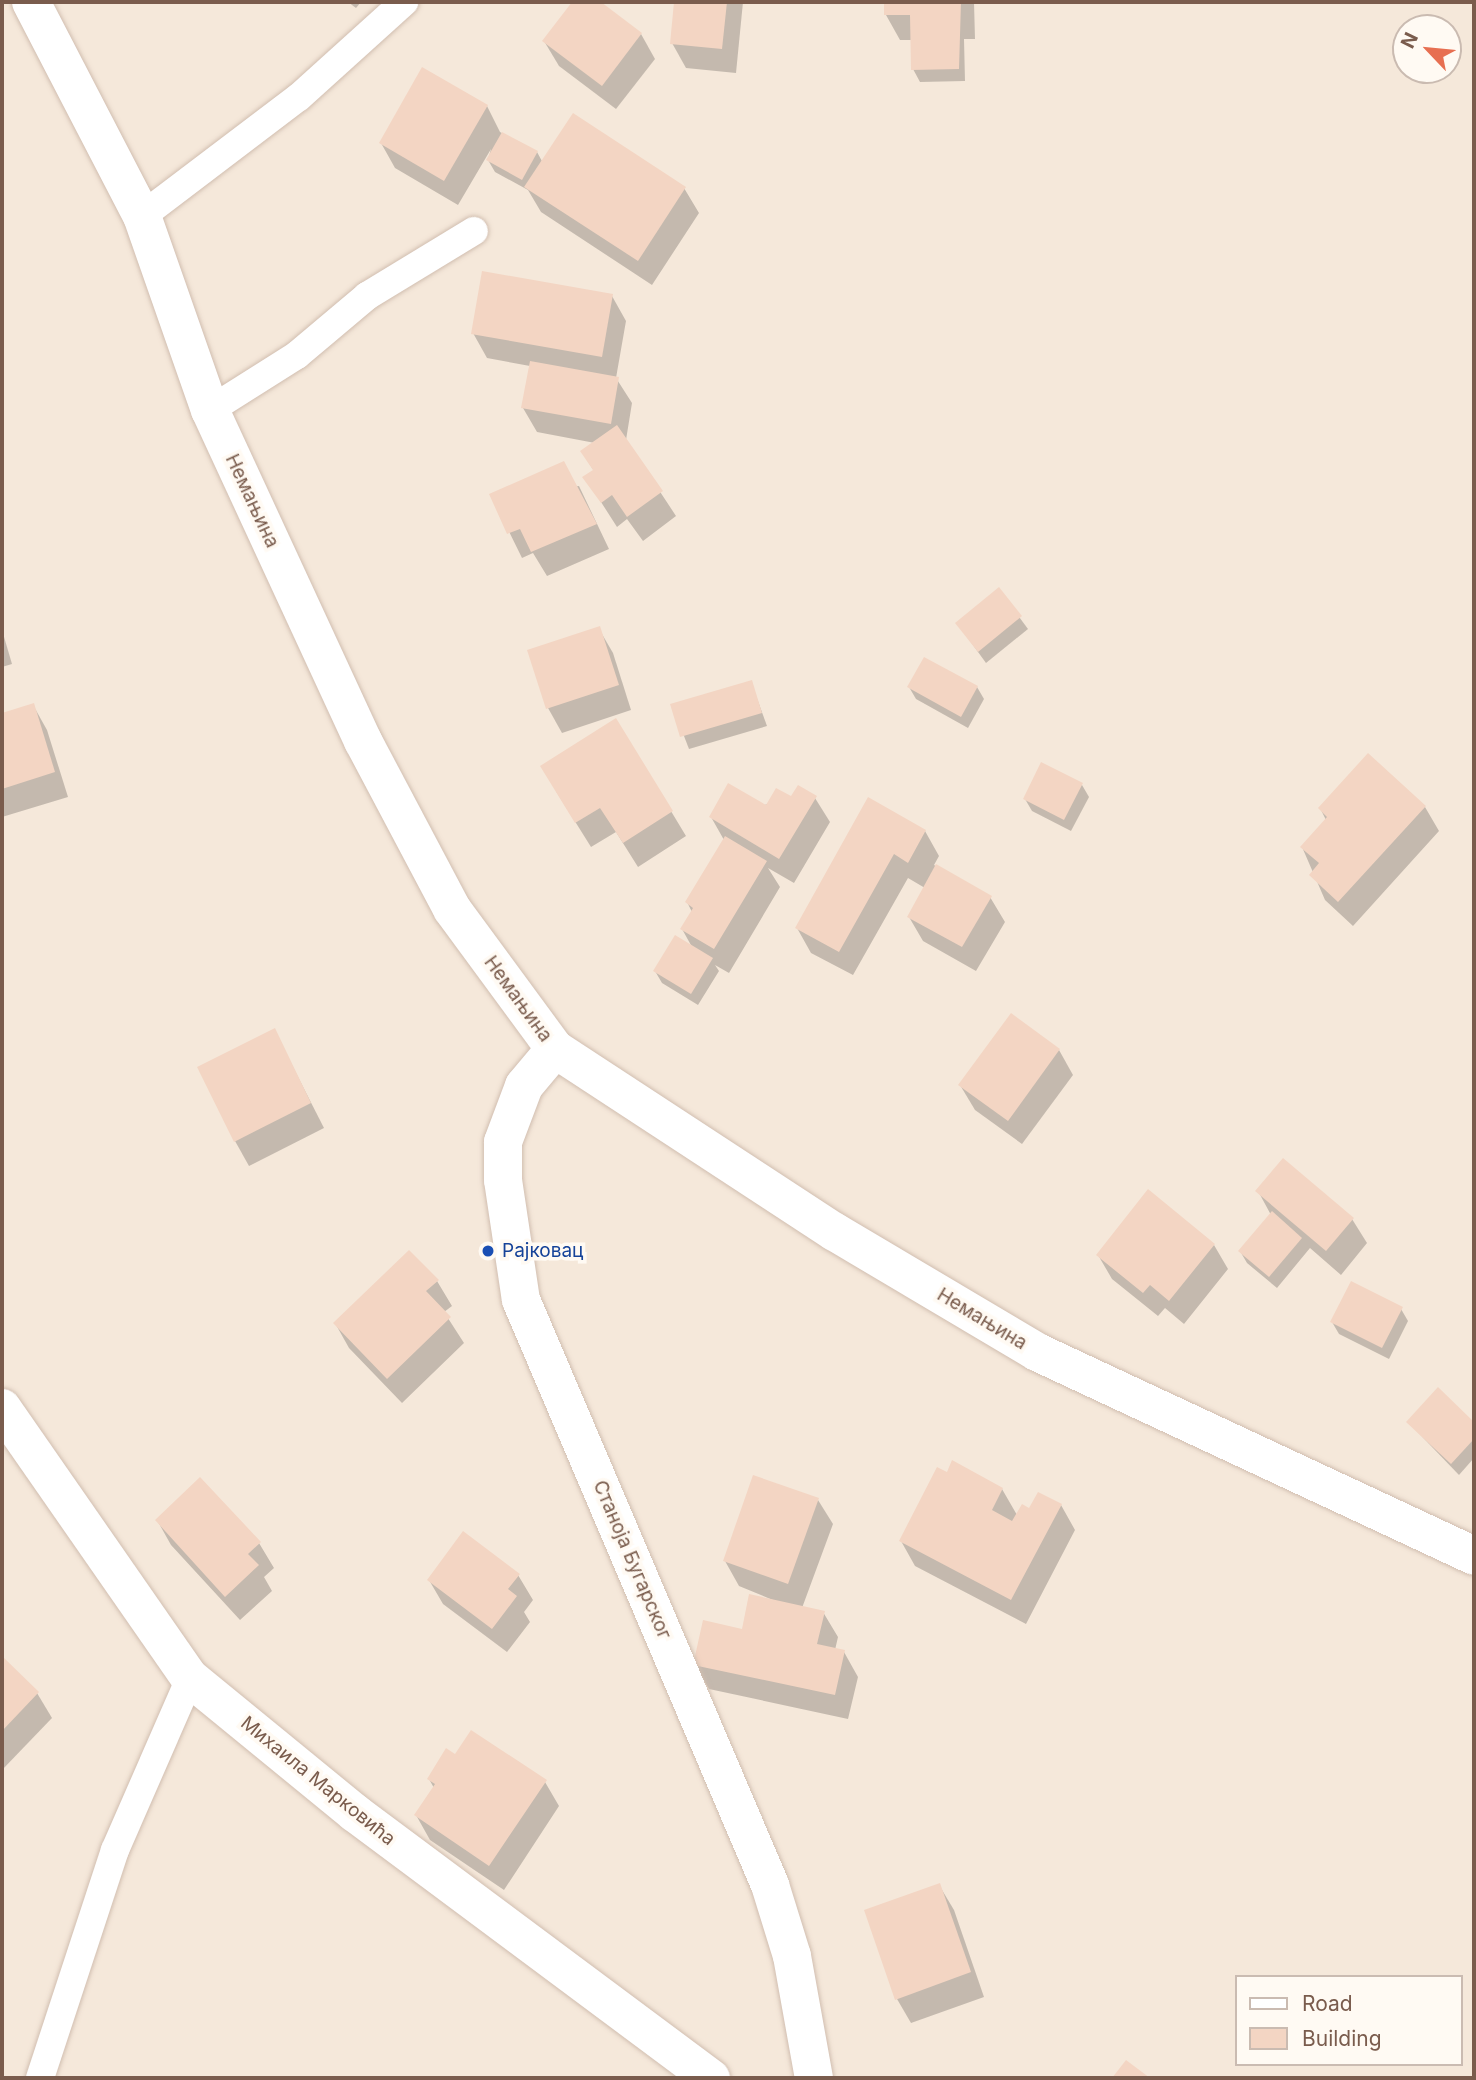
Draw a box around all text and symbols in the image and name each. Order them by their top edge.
north arrow [1392,14,1462,84]
text: N [1396,29,1423,52]
street label: Немањина [220,451,284,551]
street label: Немањина [479,952,557,1046]
place label: Рајковац [502,1240,583,1262]
marker: Рајковац [480,1243,496,1259]
street label: Немањина [933,1283,1031,1355]
street label: Станоја Бугарског [588,1477,676,1643]
street label: Михаила Марковића [236,1712,400,1850]
legend [1234,1975,1462,2066]
text: Road [1302,1991,1353,2016]
text: Building [1302,2026,1382,2051]

